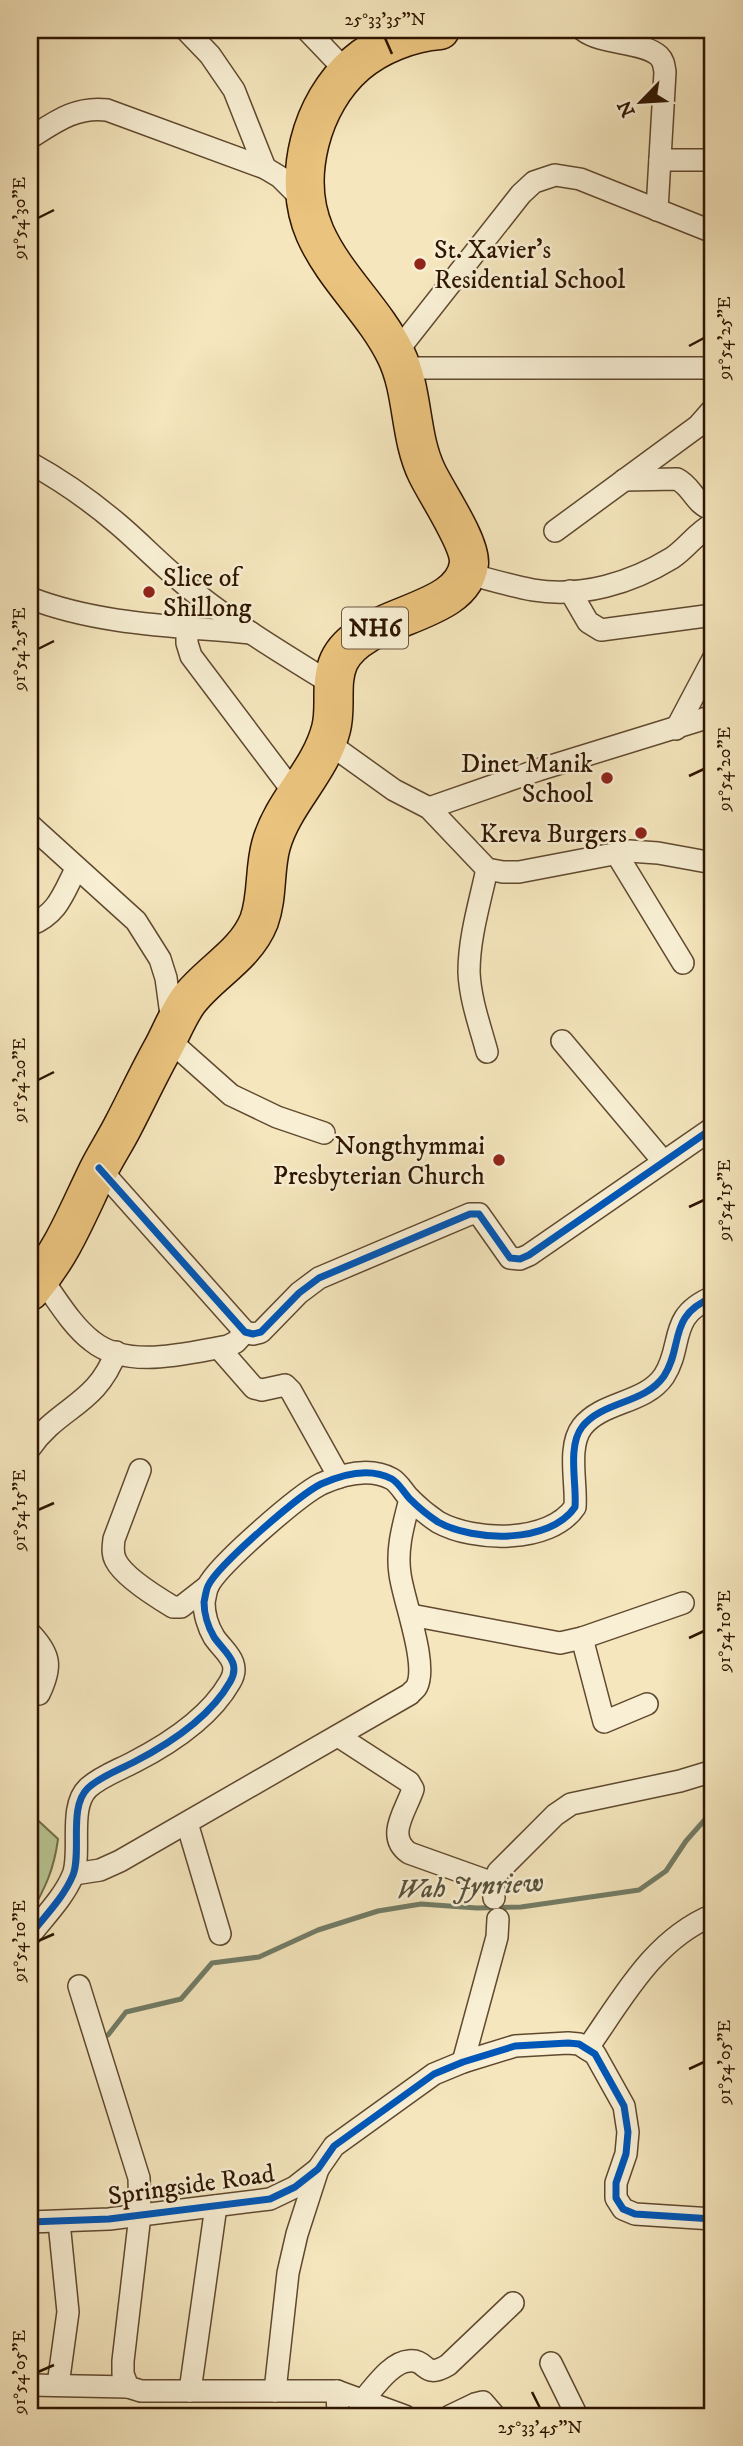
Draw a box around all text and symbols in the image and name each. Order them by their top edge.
text: 25°33'35"N [345,9,426,31]
north arrow [606,66,676,136]
text: N [613,96,641,120]
text: 91°54'30"E [9,177,31,260]
place label: St. Xavier's Residential School [434,234,626,297]
marker: St. Xavier's Residential School [412,256,428,272]
text: 91°54'25"E [714,296,736,381]
place label: Slice of Shillong [163,562,252,625]
marker: Slice of Shillong [141,584,157,600]
text: 91°54'25"E [9,607,31,692]
road number: NH6 [342,608,408,648]
text: 91°54'20"E [714,727,736,812]
place label: Dinet Manik School [461,748,593,811]
marker: Dinet Manik School [599,770,615,786]
place label: Kreva Burgers [480,818,627,851]
marker: Kreva Burgers [633,825,649,841]
text: 91°54'20"E [9,1038,31,1123]
place label: Nongthymmai Presbyterian Church [273,1130,485,1193]
marker: Nongthymmai Presbyterian Church [491,1152,507,1168]
text: 91°54'15"E [714,1159,736,1242]
text: 91°54'15"E [9,1469,31,1552]
text: 91°54'10"E [714,1590,736,1673]
water label: Wah Jynriew [395,1865,545,1908]
text: 91°54'10"E [9,1900,31,1983]
text: 91°54'05"E [714,2019,736,2105]
street label: Springside Road [106,2157,277,2213]
text: 91°54'05"E [9,2329,31,2415]
text: 25°33'45"N [498,2417,582,2439]

